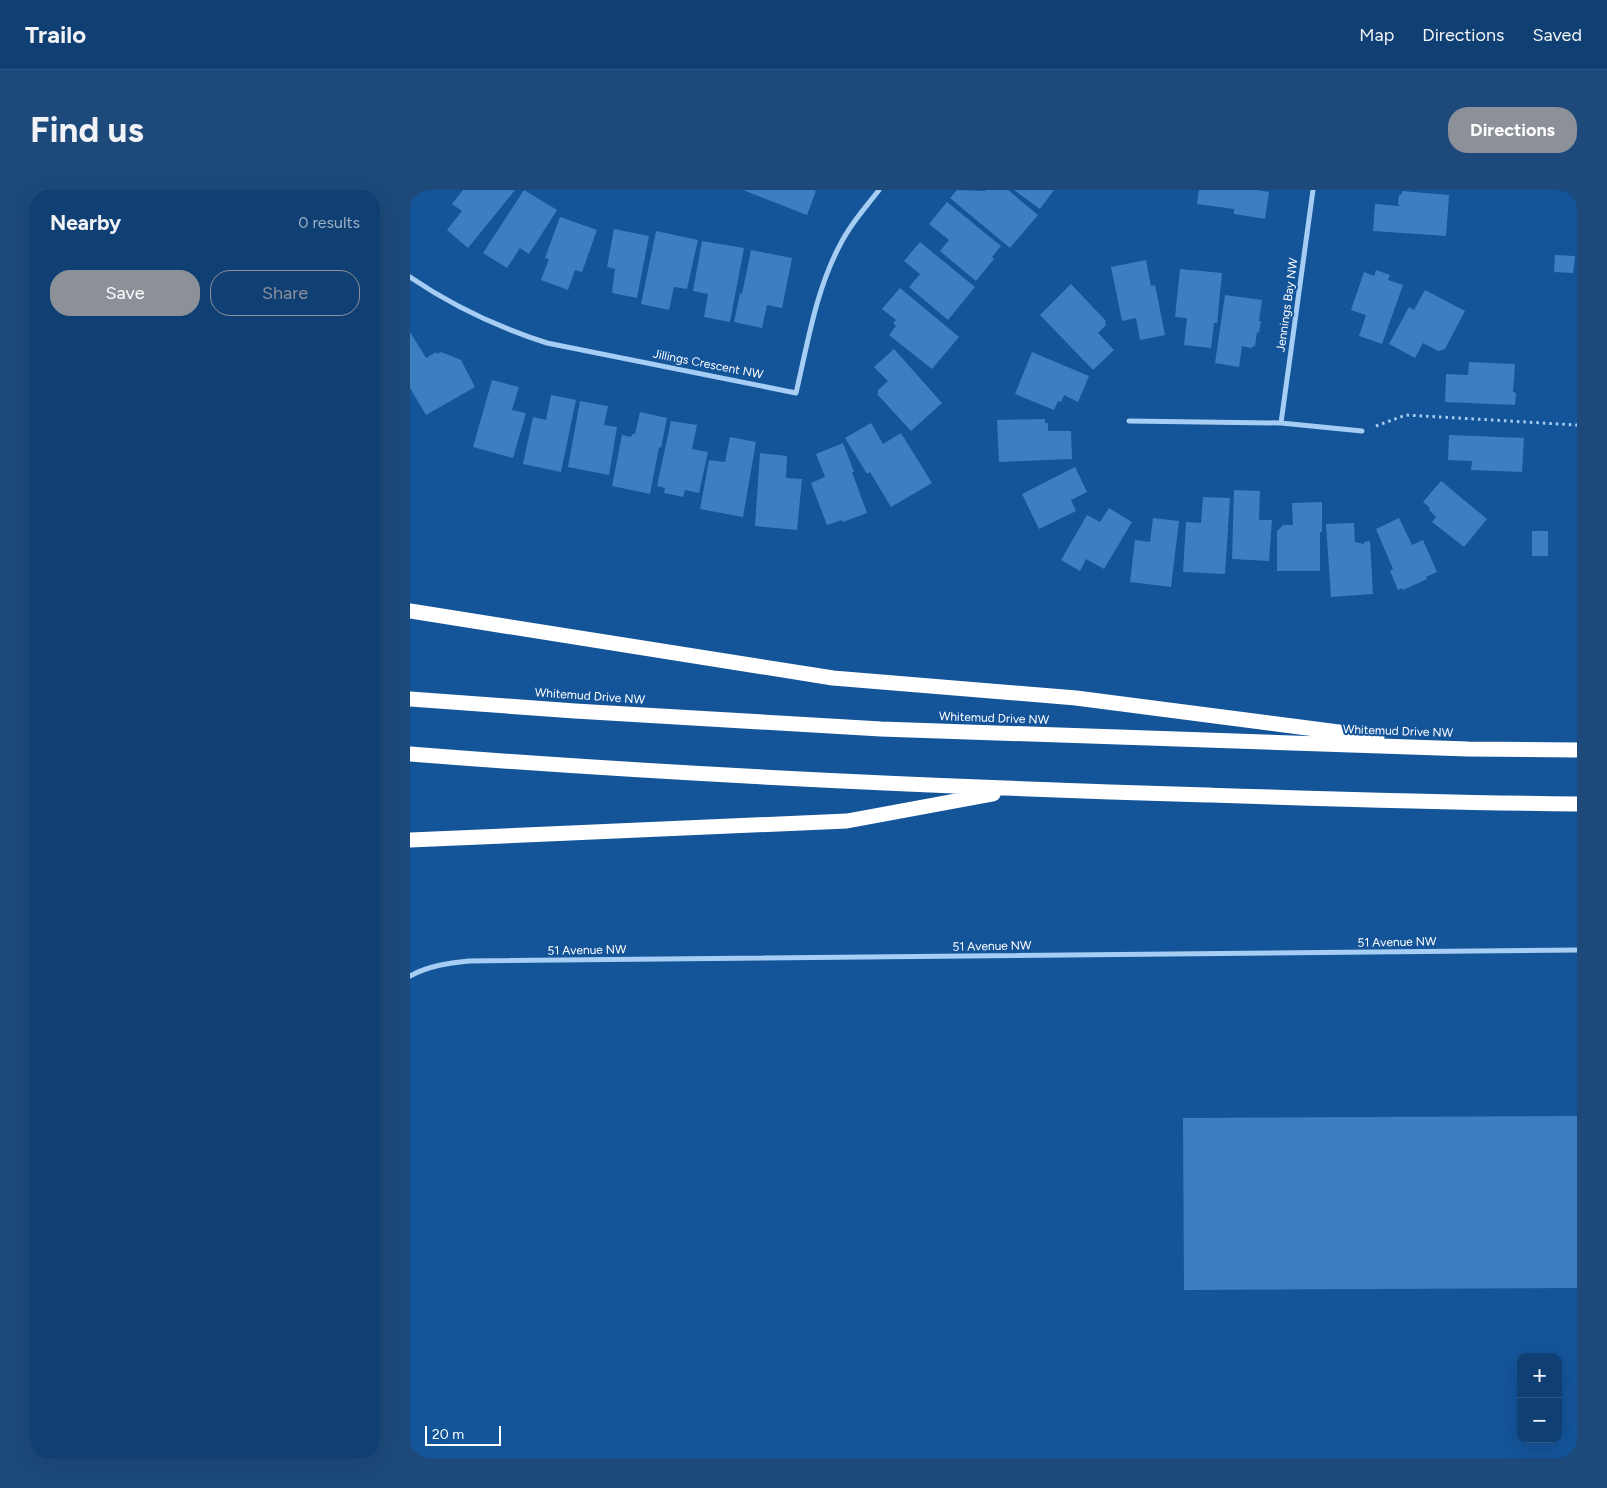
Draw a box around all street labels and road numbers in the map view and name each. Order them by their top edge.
street label: Jennings Bay NW [1273,257,1301,353]
street label: Jillings Crescent NW [652,346,765,382]
street label: Whitemud Drive NW [534,685,646,707]
street label: Whitemud Drive NW [939,709,1050,727]
street label: Whitemud Drive NW [1343,722,1454,740]
street label: 51 Avenue NW [1357,934,1437,950]
street label: 51 Avenue NW [952,938,1032,954]
street label: 51 Avenue NW [547,942,627,958]

